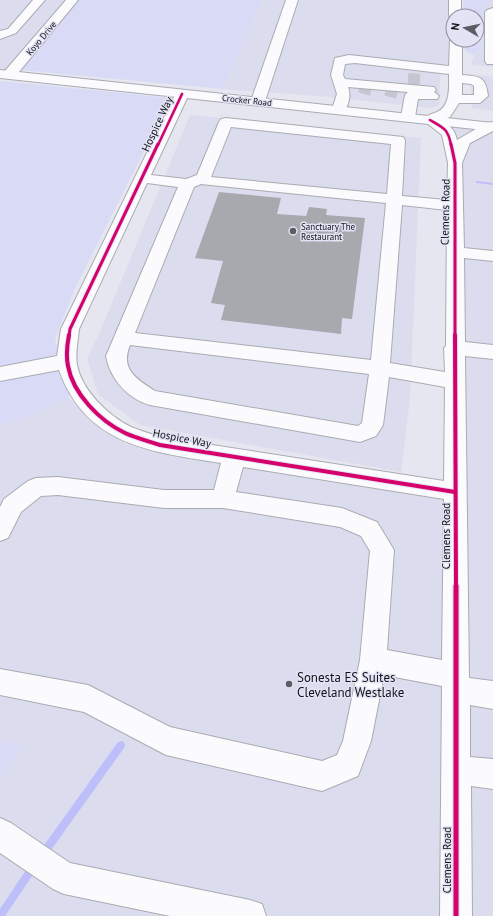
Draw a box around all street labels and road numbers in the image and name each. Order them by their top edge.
street label: Koyo Drive [24,18,59,57]
street label: Crocker Road [221,92,273,108]
street label: Hospice Way [138,93,176,154]
street label: Clemens Road [437,179,453,245]
street label: Hospice Way [152,425,213,451]
street label: Clemens Road [439,503,453,569]
street label: Clemens Road [440,827,454,893]

